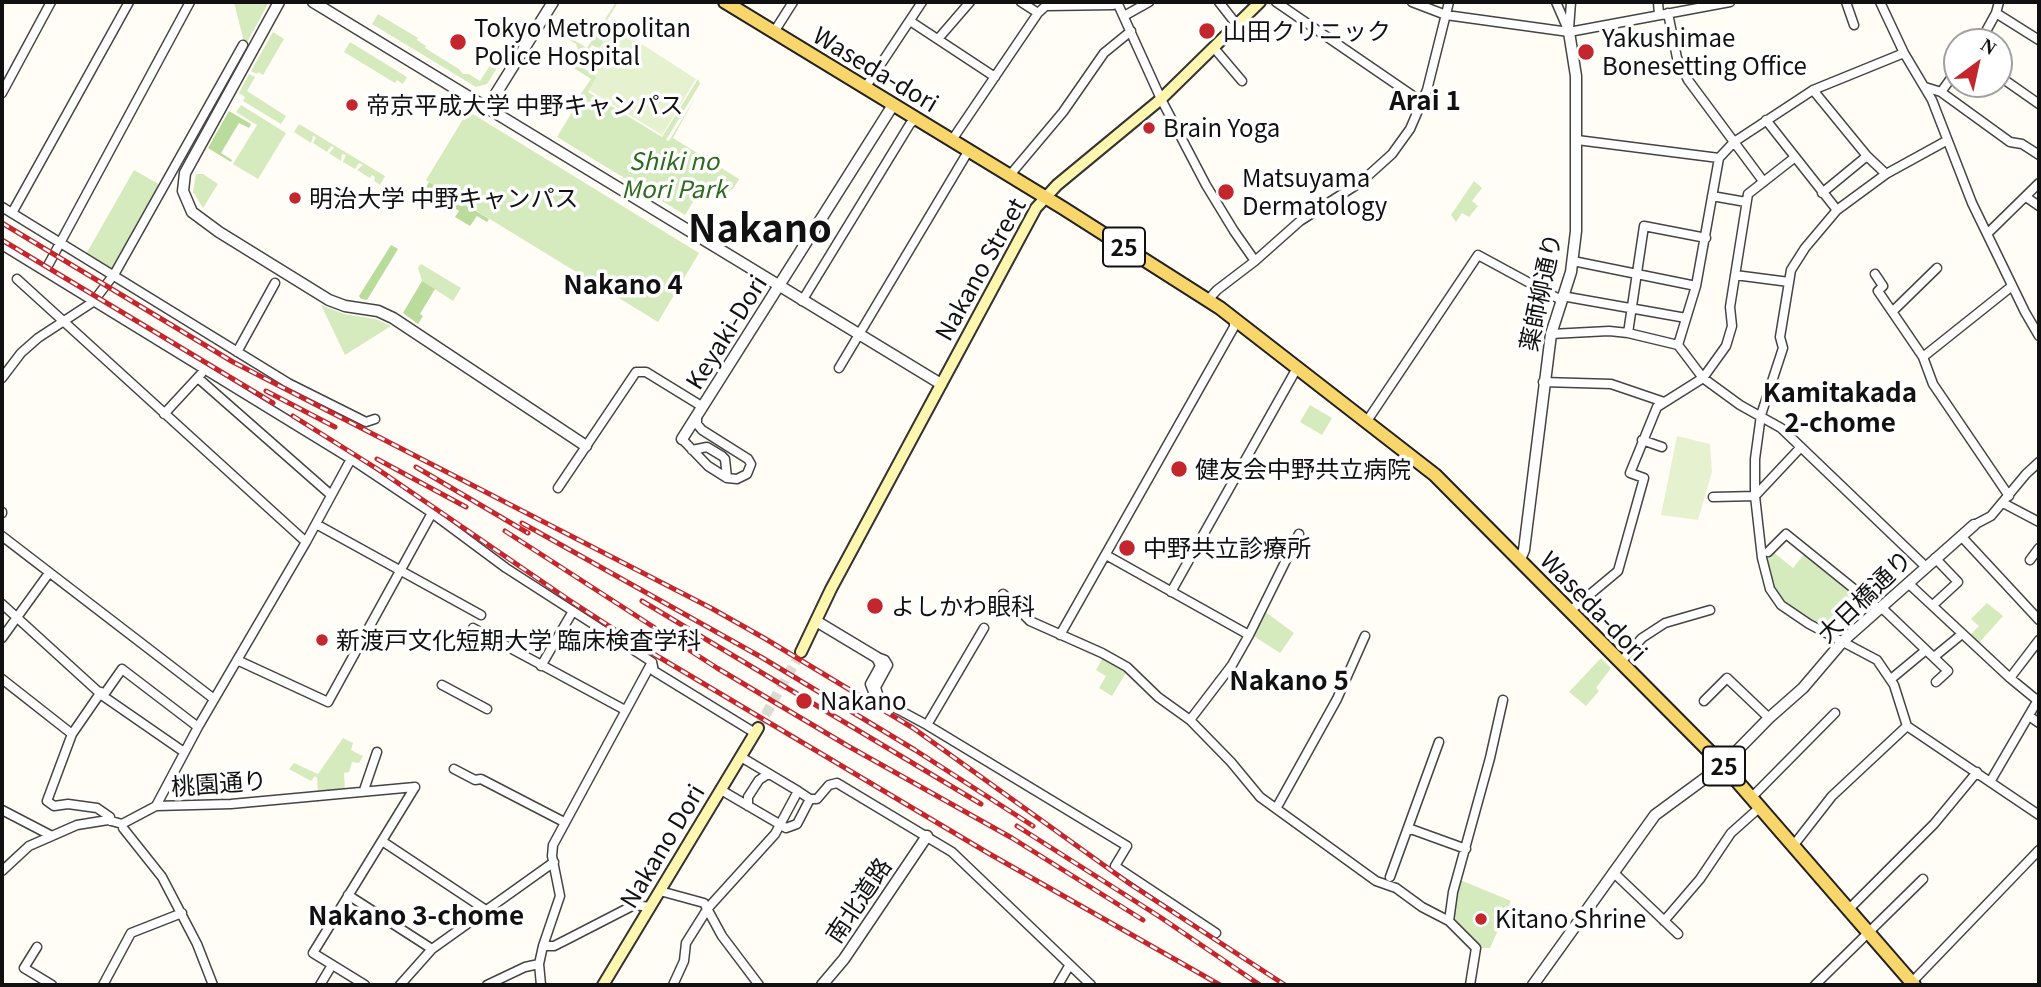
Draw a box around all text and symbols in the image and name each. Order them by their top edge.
place label: Tokyo Metropolitan Police Hospital [474,14,691,70]
place label: 山田クリニック [1223,17,1391,45]
street label: Waseda-dori [808,20,944,118]
marker: 山田クリニック [1197,21,1217,41]
place label: Yakushimae Bonesetting Office [1602,24,1807,80]
north arrow [1943,28,2013,98]
marker: Tokyo Metropolitan Police Hospital [448,32,468,52]
text: N [1977,34,2000,59]
marker: Yakushimae Bonesetting Office [1576,42,1596,62]
district label: Arai 1 [1389,84,1461,116]
place label: 帝京平成大学 中野キャンパス [366,91,683,119]
marker: 帝京平成大学 中野キャンパス [344,97,360,113]
place label: Brain Yoga [1163,114,1280,142]
marker: Brain Yoga [1141,120,1157,136]
park label: Shiki no Mori Park [621,147,727,203]
place label: Matsuyama Dermatology [1242,164,1387,220]
marker: Matsuyama Dermatology [1216,182,1236,202]
place label: 明治大学 中野キャンパス [309,184,578,212]
marker: 明治大学 中野キャンパス [287,190,303,206]
street label: Nakano Street [929,193,1031,345]
district label: Nakano [688,205,832,251]
road number: 25 [1103,228,1145,266]
street label: 薬師柳通り [1513,230,1567,354]
district label: Nakano 4 [563,268,683,300]
street label: Keyaki-Dori [680,270,772,394]
district label: Kamitakada 2-chome [1763,376,1917,438]
place label: 健友会中野共立病院 [1195,455,1411,483]
marker: 健友会中野共立病院 [1169,459,1189,479]
place label: 中野共立診療所 [1143,534,1311,562]
marker: 中野共立診療所 [1117,538,1137,558]
street label: 大日橋通り [1811,544,1917,648]
street label: Waseda-dori [1535,545,1653,667]
place label: よしかわ眼科 [891,592,1035,620]
marker: よしかわ眼科 [865,596,885,616]
place label: 新渡戸文化短期大学 臨床検査学科 [336,626,701,654]
marker: 新渡戸文化短期大学 臨床検査学科 [314,632,330,648]
district label: Nakano 5 [1229,664,1349,696]
place label: Nakano [820,687,906,715]
marker: Nakano [794,691,814,711]
road number: 25 [1703,746,1745,786]
street label: 桃園通り [170,765,268,801]
street label: Nakano Dori [614,779,710,913]
street label: 南北道路 [819,852,897,948]
district label: Nakano 3-chome [308,899,524,931]
place label: Kitano Shrine [1495,905,1646,933]
marker: Kitano Shrine [1473,911,1489,927]

